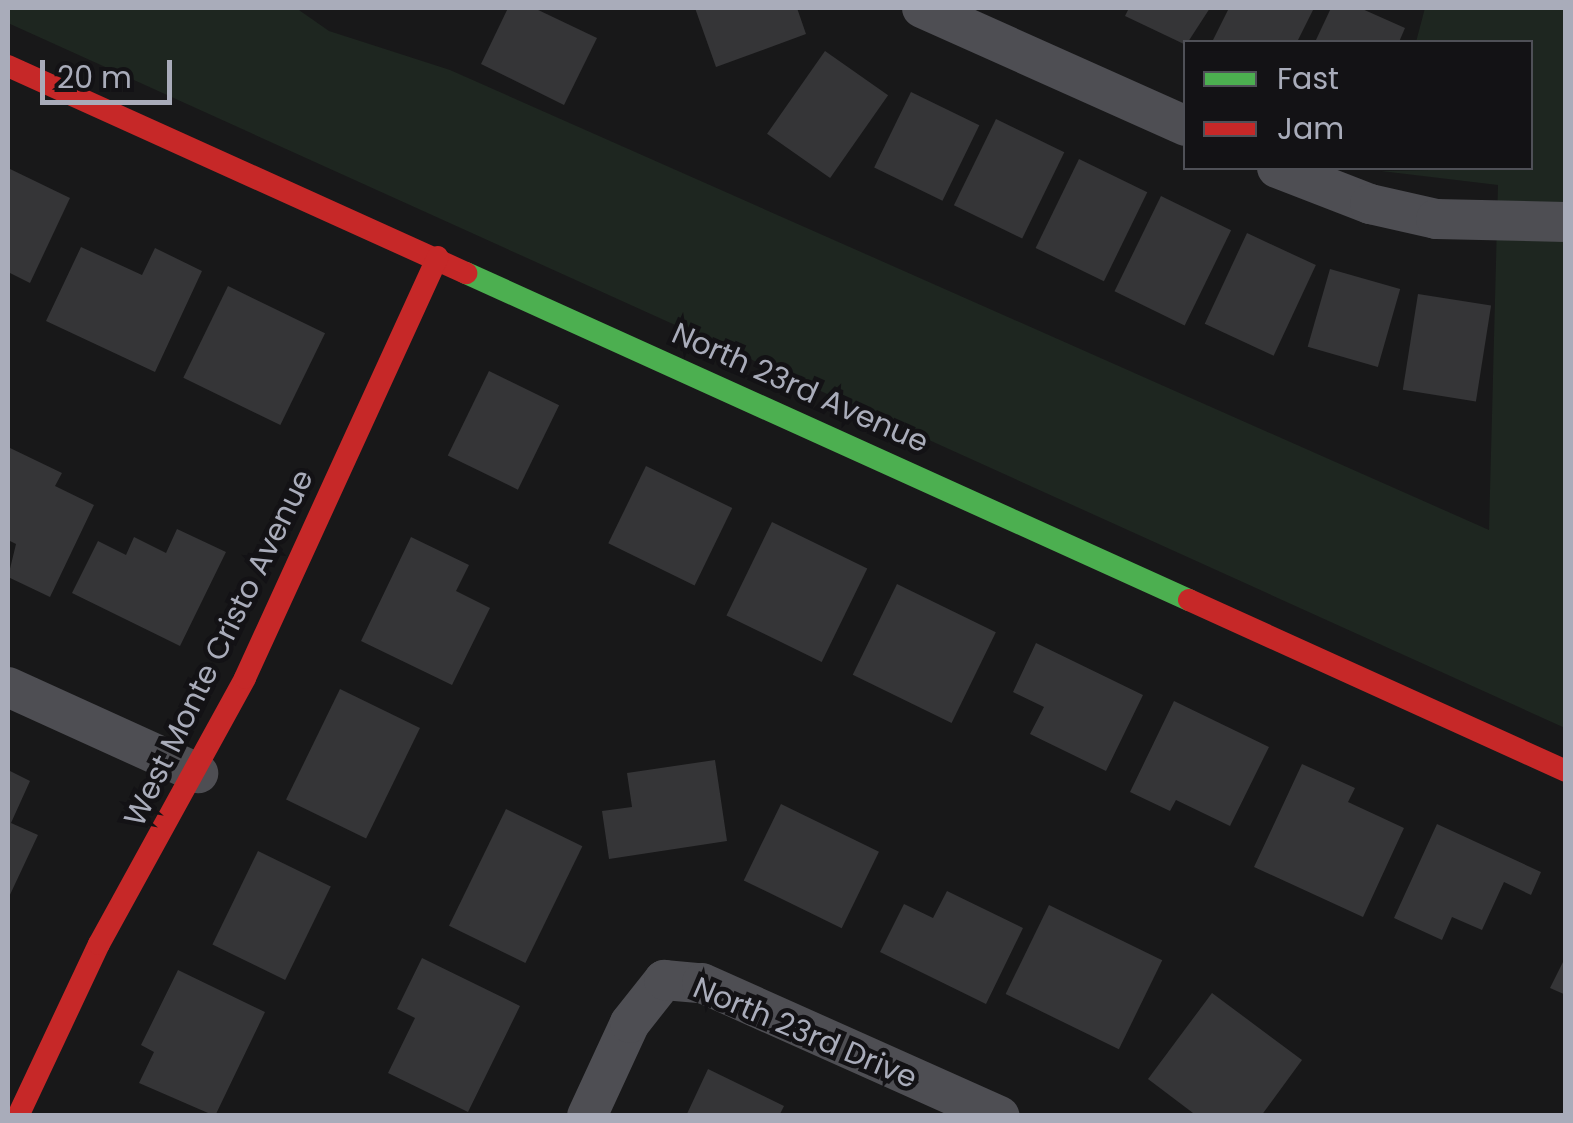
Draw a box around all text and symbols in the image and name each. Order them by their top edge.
scale bar [45,40,178,102]
legend [1183,40,1533,170]
text: 20 m [57,56,132,99]
text: Fast [1277,57,1339,100]
text: Jam [1277,107,1344,150]
street label: North 23rd Avenue [666,315,934,461]
street label: West Monte Cristo Avenue [117,464,321,832]
street label: North 23rd Drive [688,970,922,1096]

